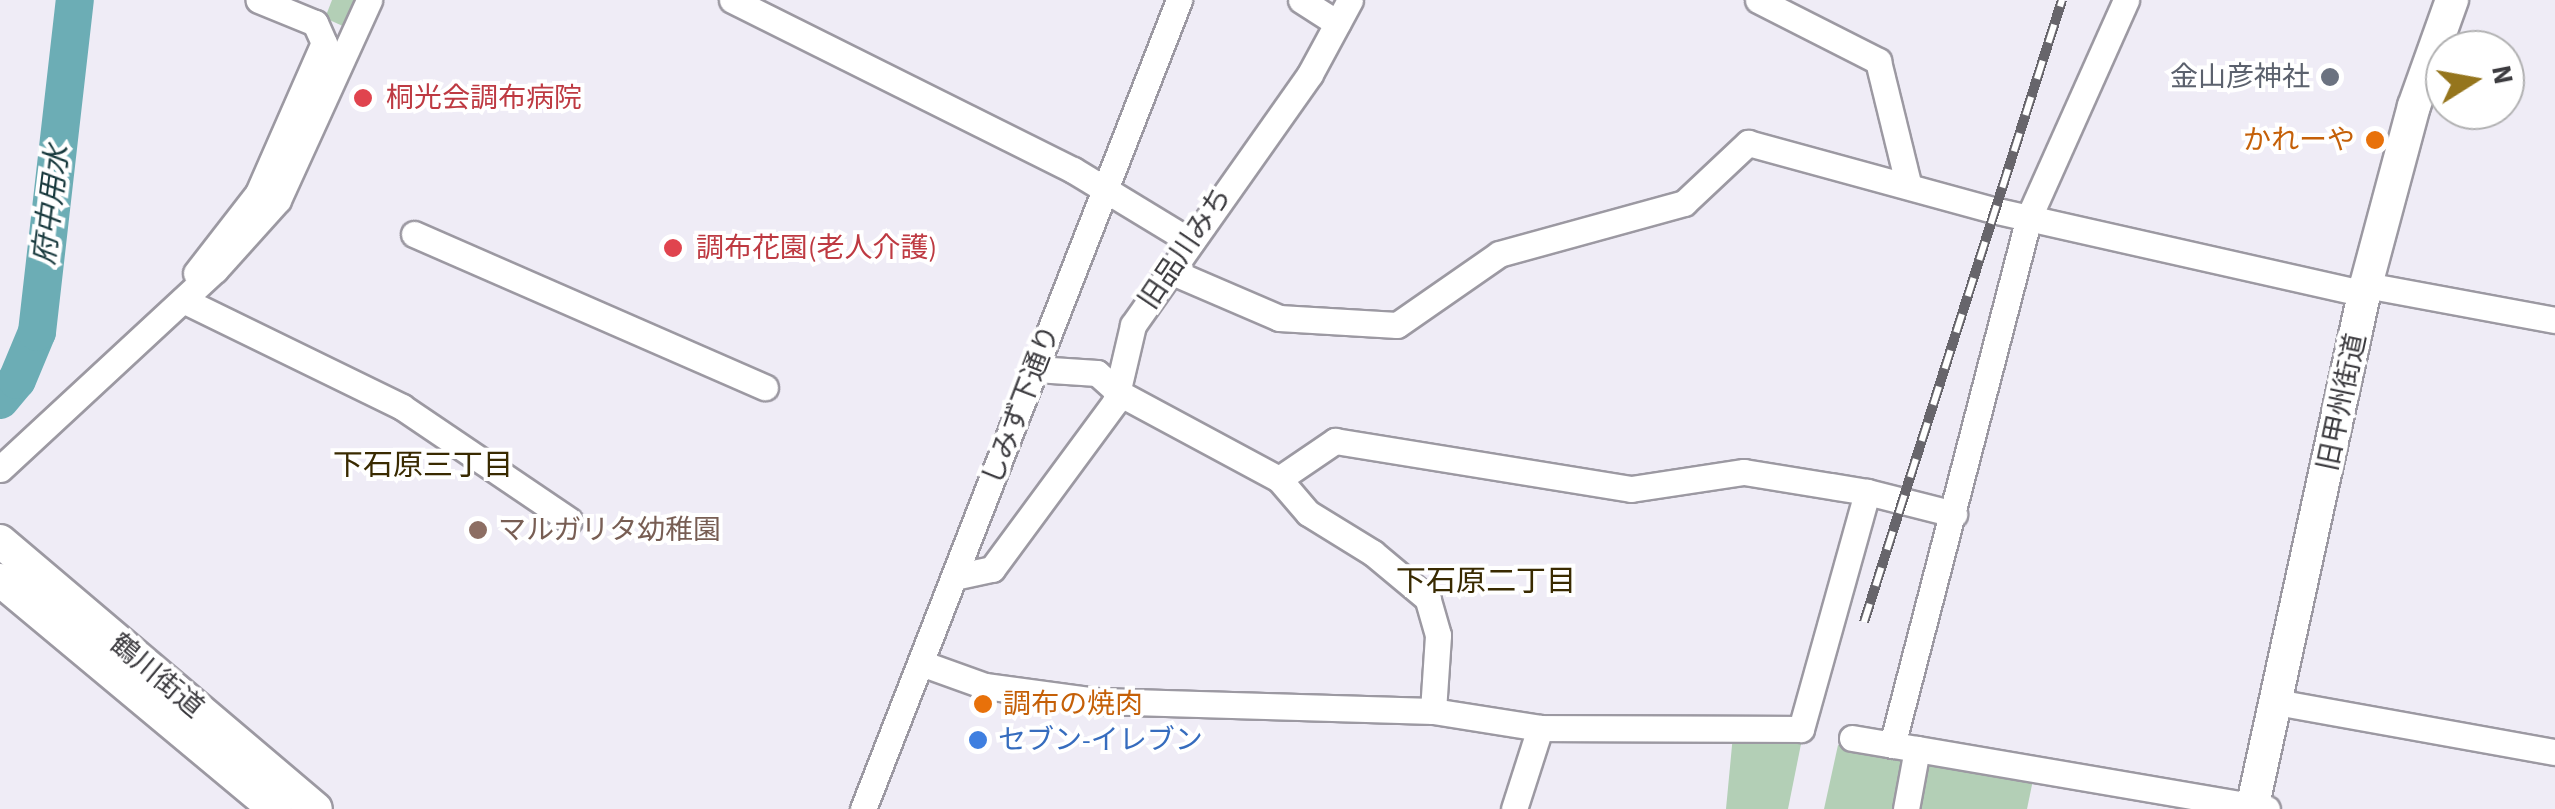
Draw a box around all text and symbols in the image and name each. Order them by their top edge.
north arrow [2425,30,2525,130]
place label: 金山彦神社 [2170,60,2310,94]
text: N [2481,62,2524,88]
marker: 金山彦神社 [2319,66,2341,88]
place label: 桐光会調布病院 [386,81,582,115]
marker: 桐光会調布病院 [350,85,376,111]
place label: かれーや [2243,123,2355,157]
marker: かれーや [2364,129,2386,151]
water label: 府中用水 [27,143,77,267]
street label: 旧品川みち [1132,181,1238,315]
place label: 調布花園(老人介護) [696,231,937,265]
marker: 調布花園(老人介護) [660,235,686,261]
street label: しみず下通り [975,321,1067,489]
street label: 旧甲州街道 [2311,330,2373,474]
district label: 下石原三丁目 [333,448,513,484]
place label: マルガリタ幼稚園 [498,513,722,547]
marker: マルガリタ幼稚園 [467,519,489,541]
district label: 下石原二丁目 [1396,564,1576,600]
street label: 鶴川街道 [103,627,211,725]
place label: 調布の焼肉 [1003,687,1143,721]
marker: 調布の焼肉 [972,693,994,715]
place label: セブン-イレブン [998,723,1203,757]
marker: セブン-イレブン [967,729,989,751]

